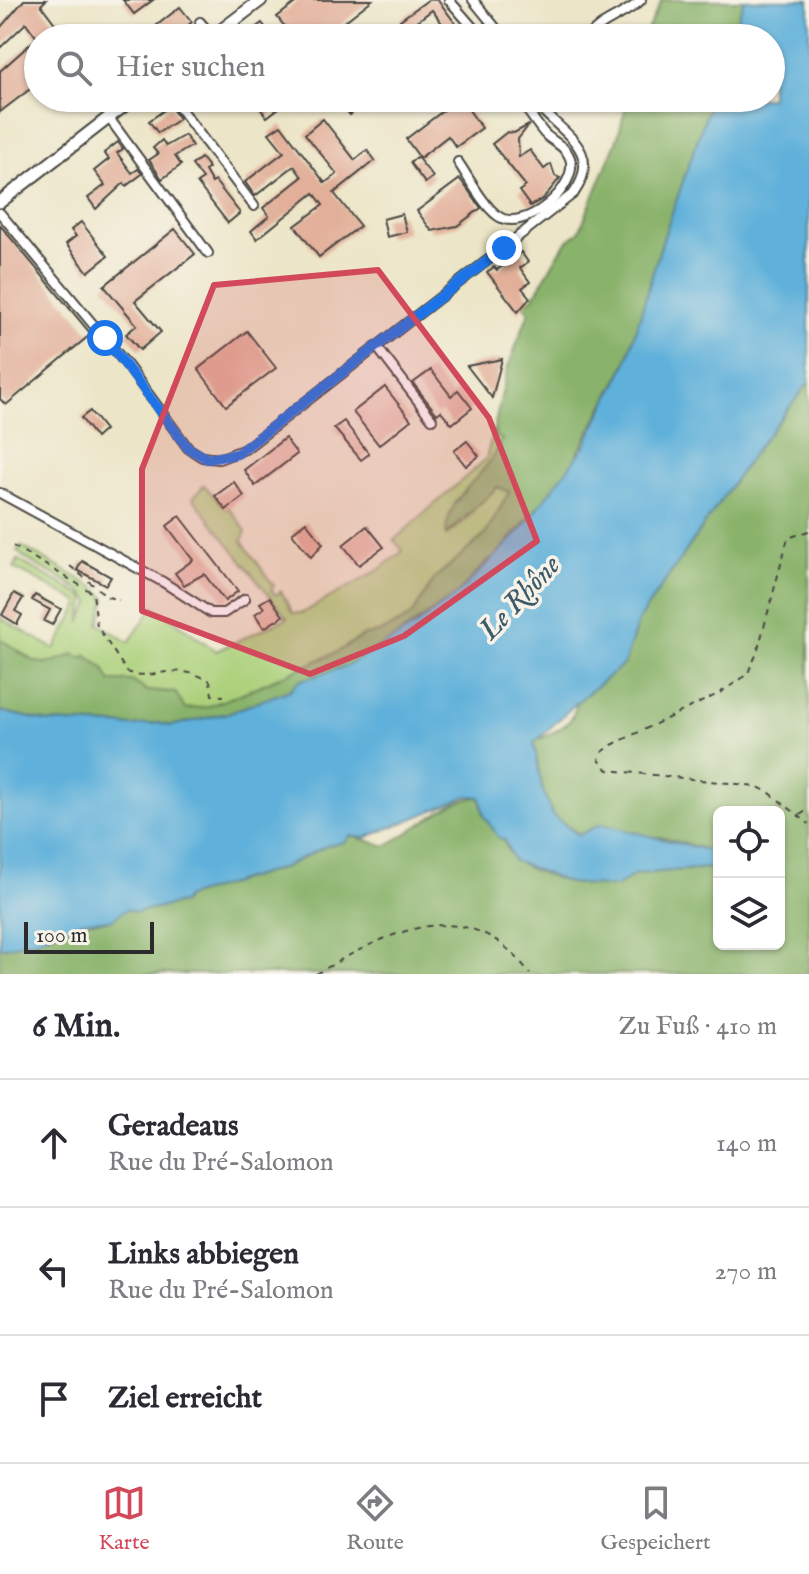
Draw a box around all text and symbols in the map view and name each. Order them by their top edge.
search box [24,24,785,112]
icon: search [52,46,96,90]
text: Hier suchen [116,49,266,87]
route end [486,230,522,266]
route start [87,320,123,356]
water label: Le Rhône [471,548,570,650]
map controls [713,806,785,950]
button: locate [713,806,785,878]
button: layers [713,878,785,950]
scale bar [24,918,154,954]
text: 100 m [36,922,88,950]
text: 6 Min. [32,1005,120,1048]
text: Zu Fuß · 410 m [618,1010,777,1043]
text: Geradeaus [108,1108,238,1146]
icon: ahead [32,1121,76,1165]
text: 140 m [716,1127,777,1160]
text: Rue du Pré-Salomon [108,1146,334,1179]
text: Links abbiegen [108,1236,299,1274]
icon: left [32,1249,76,1293]
text: 270 m [714,1255,777,1288]
text: Rue du Pré-Salomon [108,1274,334,1307]
icon: arrive [32,1377,76,1421]
text: Ziel erreicht [108,1380,262,1418]
tab: Karte [98,1481,150,1557]
tab: Route [346,1481,404,1557]
tab: Gespeichert [601,1481,711,1557]

